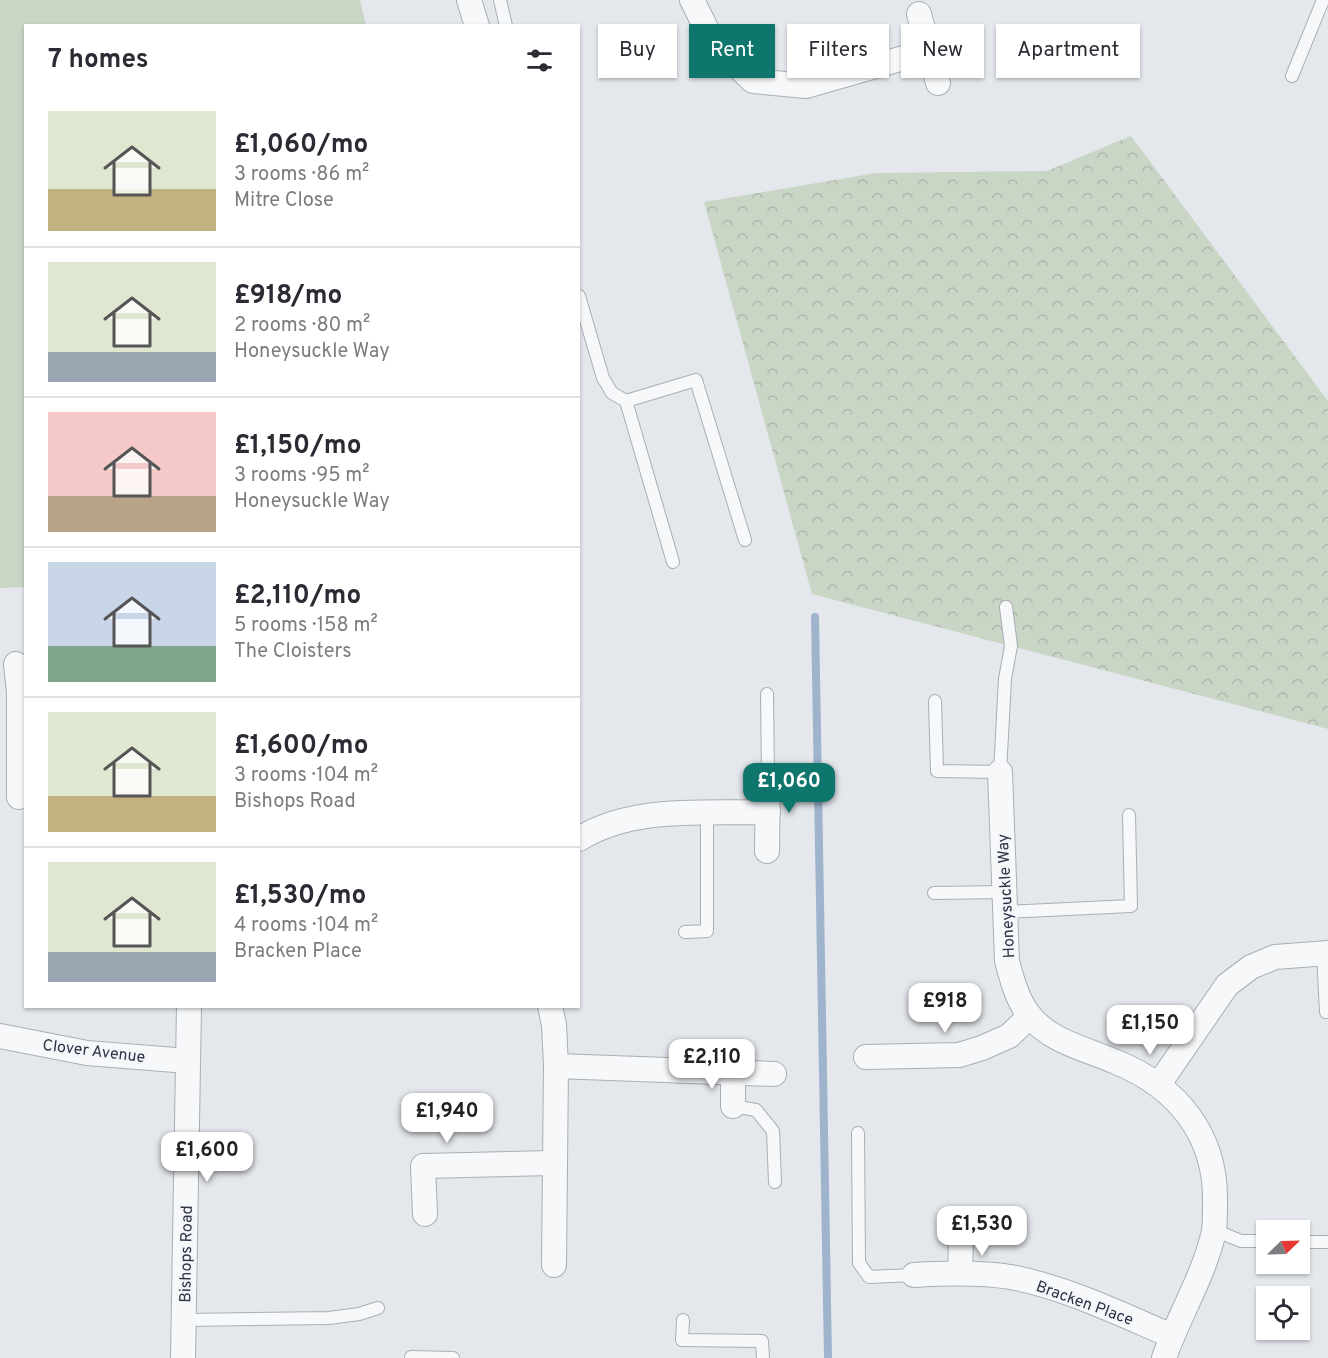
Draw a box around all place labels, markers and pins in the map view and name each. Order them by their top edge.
pin: £1,060 [740,763,838,814]
pin: £918 [909,983,981,1034]
pin: £1,150 [1101,1005,1199,1056]
pin: £2,110 [663,1039,761,1090]
pin: £1,940 [398,1093,496,1144]
pin: £1,600 [158,1132,256,1183]
pin: £1,530 [933,1206,1031,1257]

